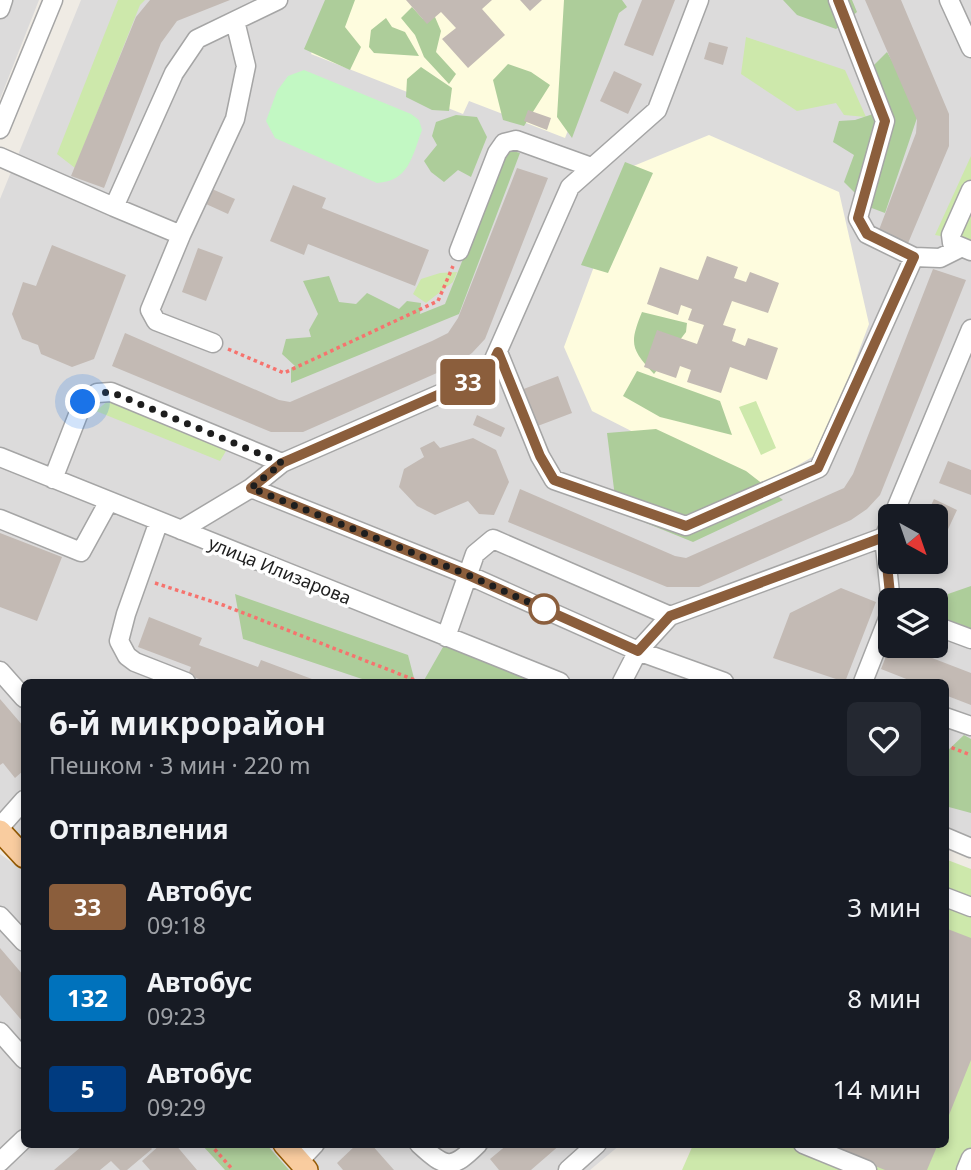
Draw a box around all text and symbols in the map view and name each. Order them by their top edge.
line badge: 33 [436,359,500,405]
text: 33 [454,365,482,398]
your location [65,384,100,419]
north arrow [878,504,948,574]
map controls [878,504,948,658]
street label: улица Илизарова [205,530,355,610]
button: layers [878,588,948,658]
unlabelled marker [529,594,559,624]
text: 6-й микрорайон [49,700,326,745]
button: heart [847,702,921,776]
text: Пешком · 3 мин · 220 m [49,749,311,781]
text: Отправления [49,811,228,847]
text: Автобус [147,873,252,909]
text: 3 мин [847,889,921,925]
text: 33 [74,890,101,923]
text: 09:18 [147,909,206,941]
text: Автобус [147,964,252,1000]
text: 8 мин [847,980,921,1016]
text: 132 [67,981,108,1014]
text: 09:23 [147,1000,206,1032]
text: Автобус [147,1055,252,1091]
text: 14 мин [832,1071,921,1107]
text: 5 [81,1072,94,1105]
text: 09:29 [147,1091,206,1123]

